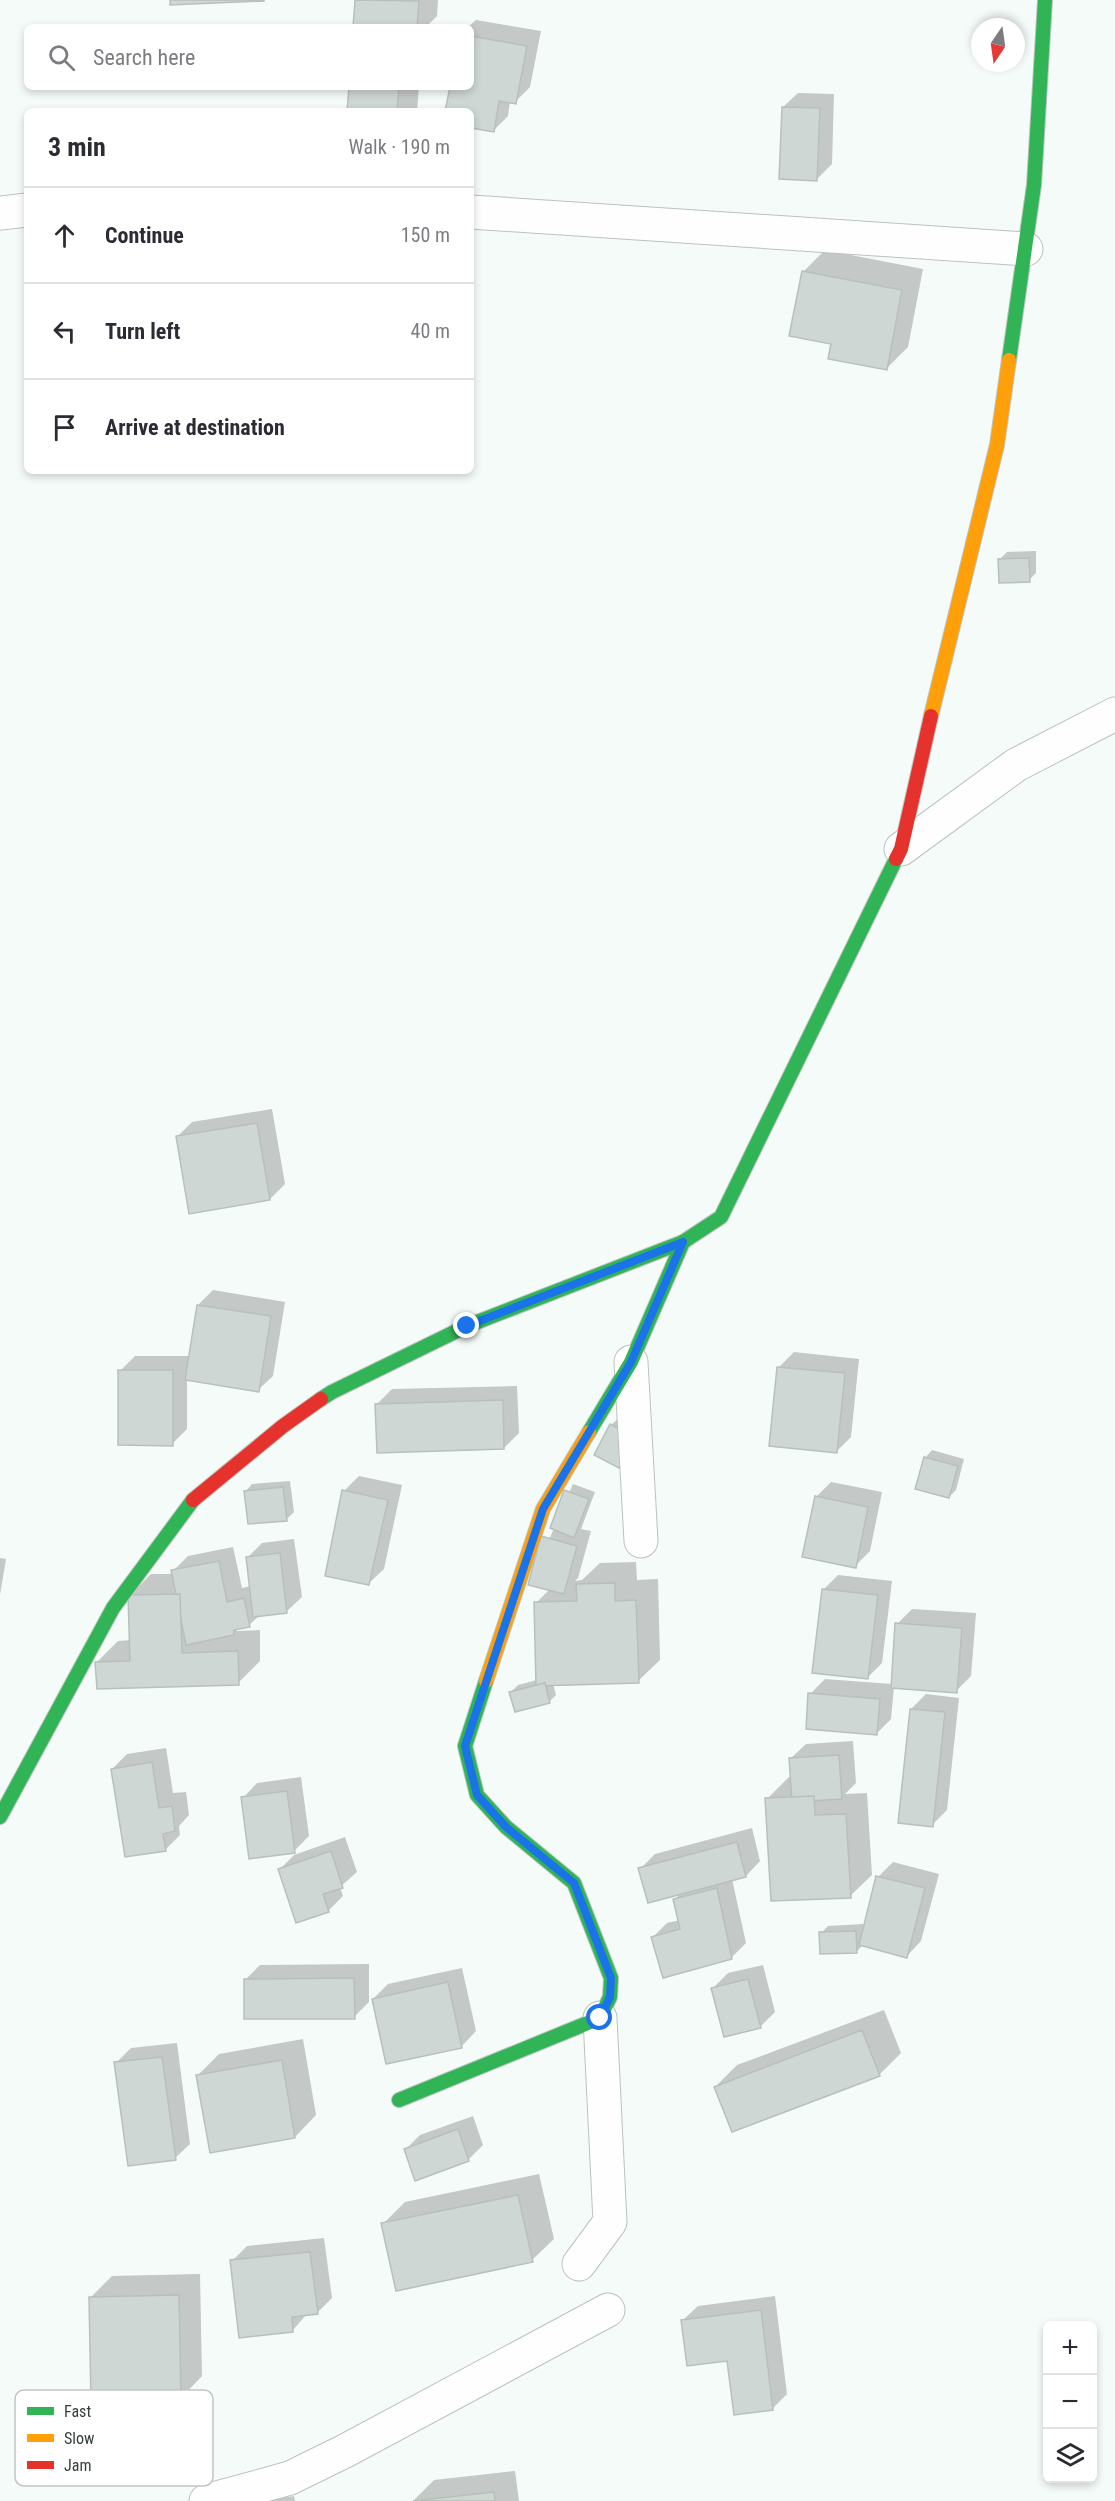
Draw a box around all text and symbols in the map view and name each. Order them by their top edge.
north arrow [971,18,1025,72]
search box [24,24,474,90]
icon: search [45,41,78,74]
text: Search here [93,45,195,70]
text: 3 min [48,132,106,162]
text: Walk · 190 m [349,135,450,159]
icon: ahead [48,219,81,252]
text: Continue [105,223,184,248]
text: 150 m [401,223,450,247]
icon: left [48,315,81,348]
text: Turn left [105,319,180,344]
text: 40 m [411,319,450,343]
icon: arrive [48,411,81,444]
text: Arrive at destination [105,415,285,440]
route end [453,1312,479,1338]
route start [586,2004,612,2030]
map controls [1043,2321,1097,2483]
button: + [1043,2321,1097,2375]
button: − [1043,2375,1097,2429]
legend [15,2390,213,2486]
text: Fast [64,2402,91,2421]
text: Slow [64,2429,94,2448]
button: layers [1043,2429,1097,2483]
text: Jam [64,2456,91,2475]

